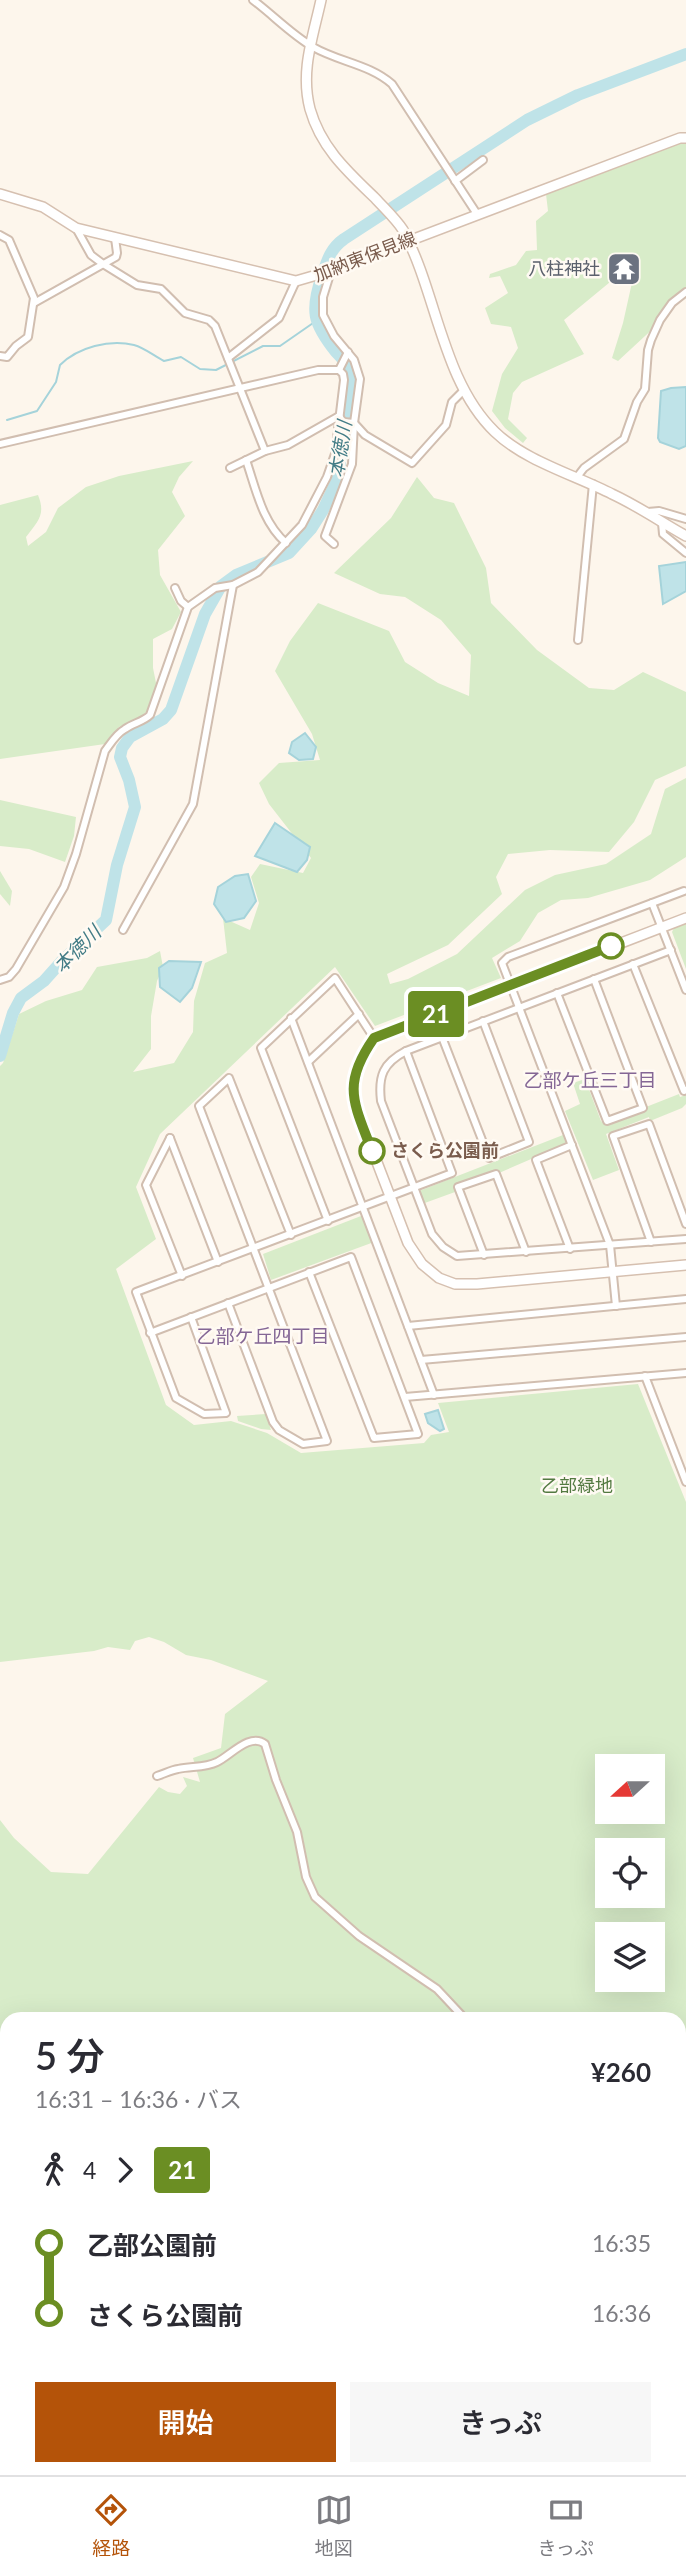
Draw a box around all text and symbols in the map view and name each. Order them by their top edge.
street label: 加納東保見線 [310,226,419,286]
temple icon: 八柱神社 [605,250,643,288]
place label: 八柱神社 [528,257,600,279]
water label: 本徳川 [324,417,356,479]
water label: 本徳川 [48,919,106,977]
unlabelled marker [598,933,624,959]
line badge: 21 [404,991,467,1037]
text: 21 [422,999,450,1028]
district label: 乙部ケ丘三丁目 [523,1068,657,1091]
marker: さくら公園前 [359,1138,385,1164]
place label: さくら公園前 [391,1139,499,1161]
district label: 乙部ケ丘四丁目 [196,1324,330,1347]
park label: 乙部緑地 [541,1474,613,1496]
north arrow [595,1754,665,1824]
map controls [595,1754,665,1992]
button: locate [595,1838,665,1908]
button: layers [595,1922,665,1992]
text: 5 分 [35,2032,105,2078]
text: ¥260 [591,2056,651,2088]
text: 16:31 – 16:36 · バス [35,2085,242,2113]
icon: walk [35,2151,73,2189]
icon: forward [106,2151,144,2189]
text: 21 [168,2155,196,2184]
text: 4 [83,2156,96,2184]
text: 乙部公園前 [87,2229,217,2261]
text: 16:35 [592,2229,651,2257]
text: さくら公園前 [87,2299,243,2331]
text: 16:36 [592,2299,651,2327]
button: 開始 [35,2382,336,2462]
button: きっぷ [350,2382,651,2462]
tab: 経路 [92,2491,130,2560]
tab: 地図 [315,2491,353,2560]
tab: きっぷ [537,2491,594,2560]

